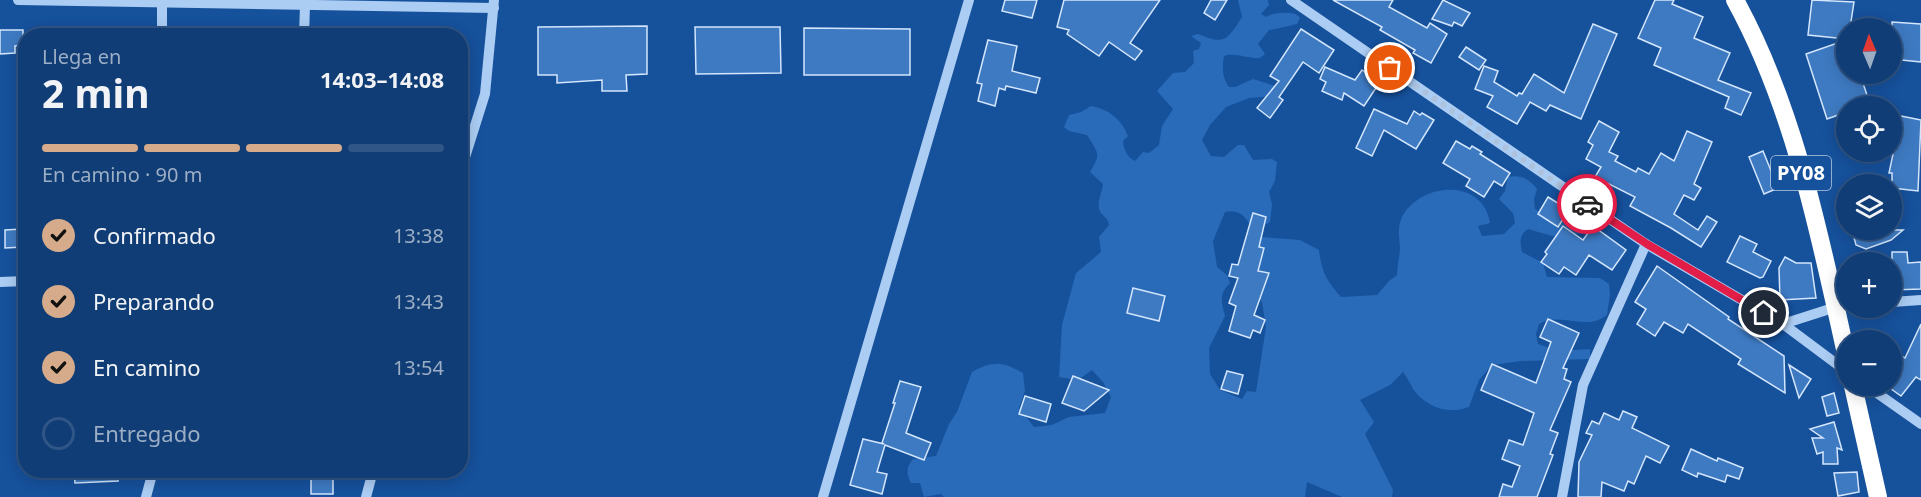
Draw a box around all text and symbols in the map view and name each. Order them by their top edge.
north arrow [1836,18,1902,84]
map controls [1836,18,1902,396]
pin [1364,42,1415,93]
text: Llega en [42,43,121,70]
icon: bag [1373,51,1406,84]
text: 14:03–14:08 [320,64,444,94]
text: 2 min [42,66,149,119]
button: locate [1836,96,1902,162]
road number: PY08 [1771,156,1831,190]
text: En camino · 90 m [42,161,202,188]
courier [1557,174,1617,234]
button: layers [1836,174,1902,240]
icon: car [1571,188,1604,221]
icon: check [42,219,75,252]
text: Confirmado [93,220,216,250]
text: 13:38 [393,222,444,249]
button: + [1836,252,1902,318]
icon: check [42,285,75,318]
text: Preparando [93,286,215,316]
pin [1738,287,1789,338]
text: 13:43 [393,288,444,315]
icon: home [1747,296,1780,329]
button: − [1836,330,1902,396]
icon: check [42,351,75,384]
text: En camino [93,352,201,382]
text: 13:54 [393,354,444,381]
text: Entregado [93,418,201,448]

